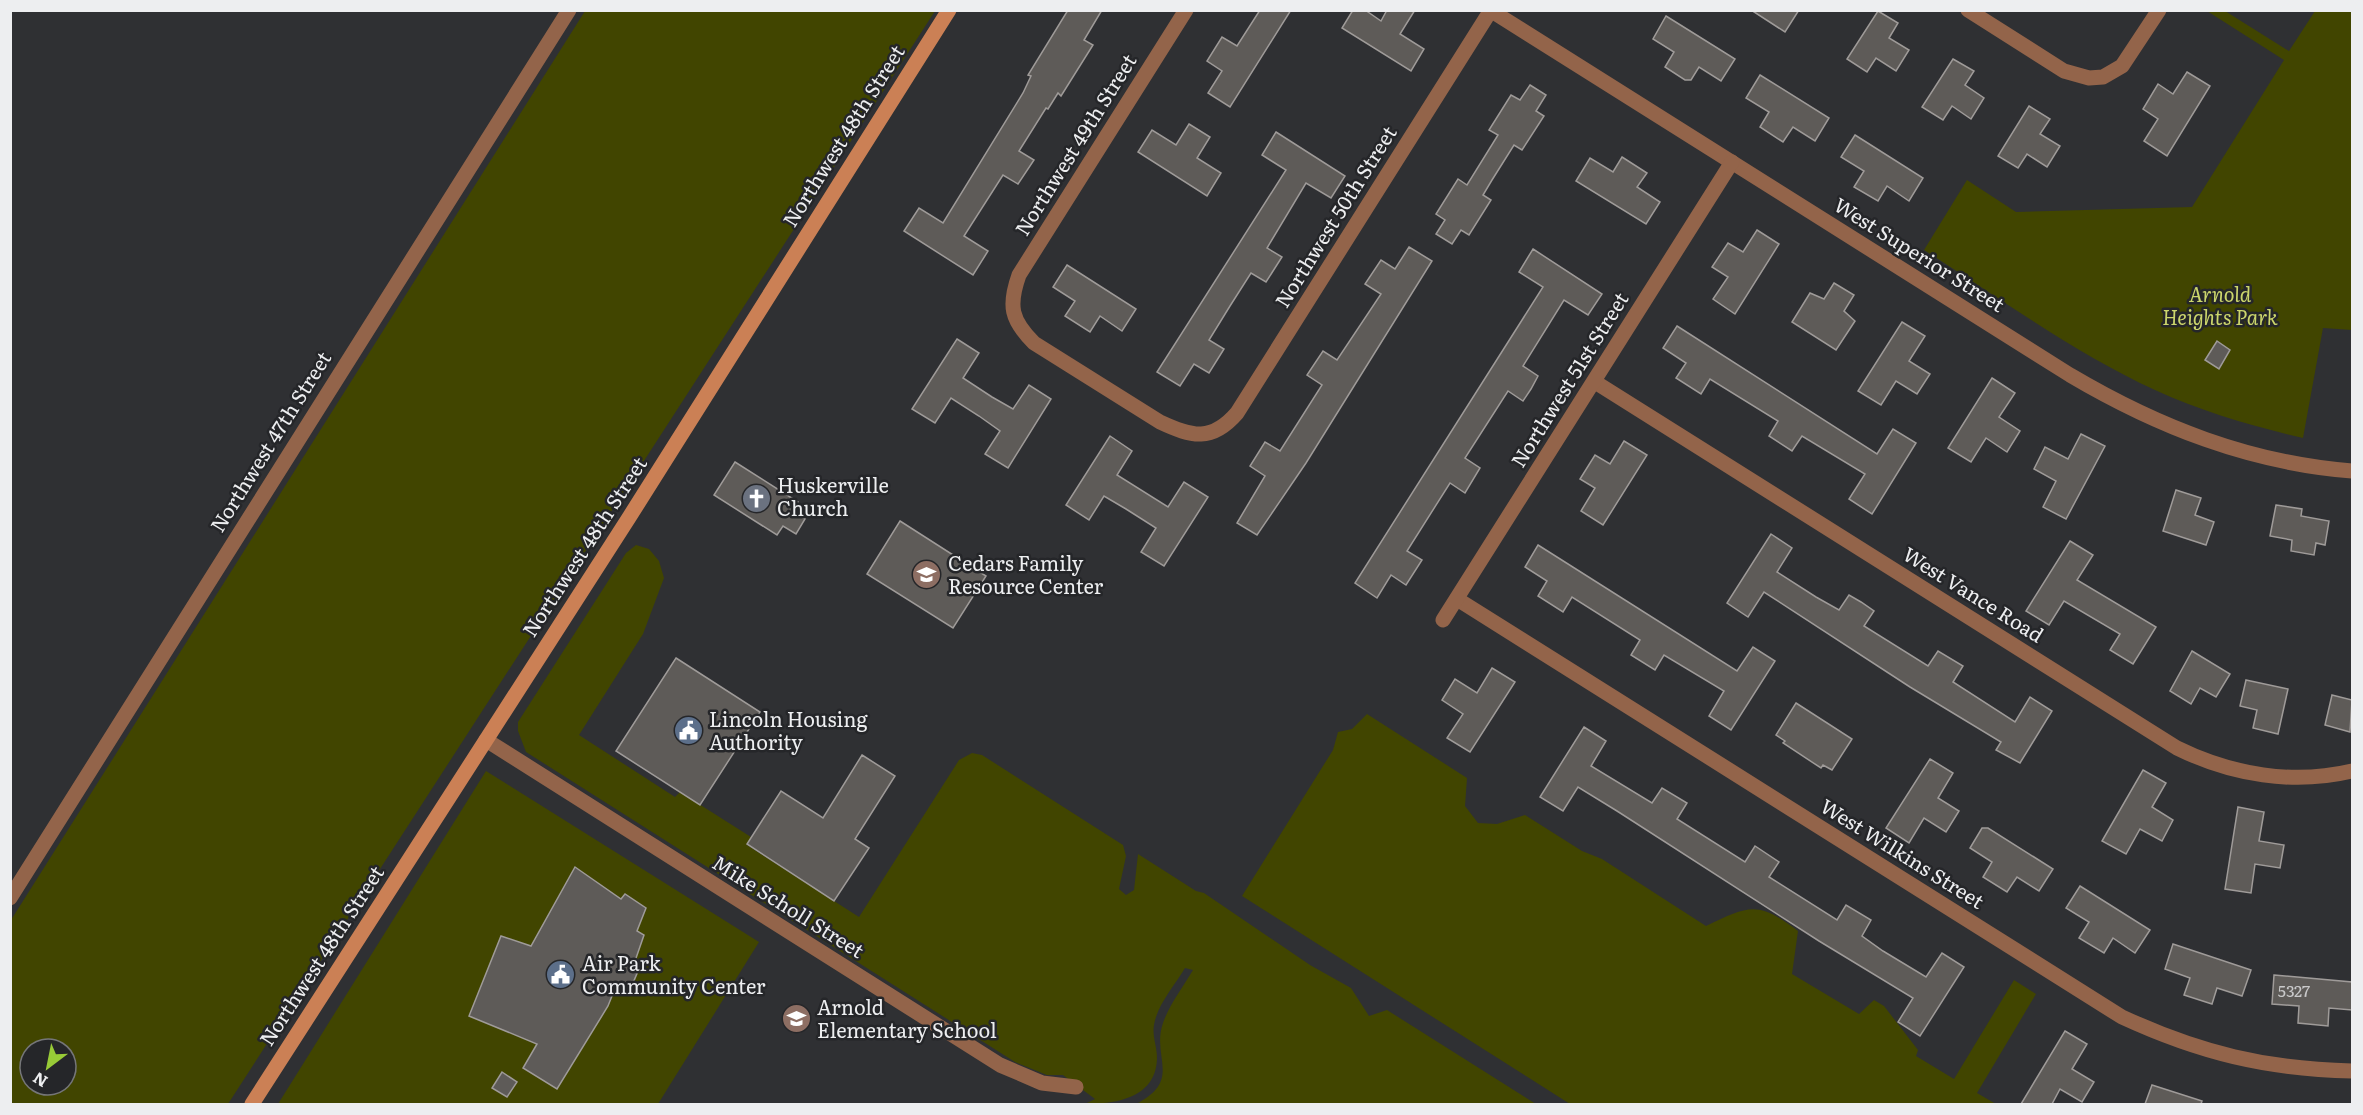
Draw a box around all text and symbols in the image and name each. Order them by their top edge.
street label: Northwest 48th Street [774,38,911,232]
street label: Northwest 49th Street [1006,47,1142,241]
street label: Northwest 50th Street [1266,119,1403,313]
street label: West Superior Street [1829,189,2011,318]
park label: Arnold Heights Park [2162,278,2278,331]
street label: Northwest 51st Street [1502,286,1634,472]
street label: Northwest 47th Street [201,345,337,537]
street label: Northwest 48th Street [514,450,653,642]
place label: Huskerville Church [777,469,889,522]
church icon: Huskerville Church [740,482,772,514]
street label: West Vance Road [1898,538,2050,649]
place label: Cedars Family Resource Center [948,547,1104,600]
school or university icon: Cedars Family Resource Center [911,559,943,591]
place label: Lincoln Housing Authority [709,703,868,756]
public building icon: Lincoln Housing Authority [672,715,704,747]
street label: West Wilkins Street [1815,790,1991,915]
street label: Mike Scholl Street [707,847,871,964]
street label: Northwest 48th Street [251,859,390,1051]
place label: Air Park Community Center [582,947,766,1000]
public building icon: Air Park Community Center [545,959,577,991]
house number: 5327 [2278,978,2310,1002]
place label: Arnold Elementary School [817,991,997,1044]
school or university icon: Arnold Elementary School [780,1003,812,1035]
north arrow [18,1037,78,1097]
text: N [27,1067,52,1094]

